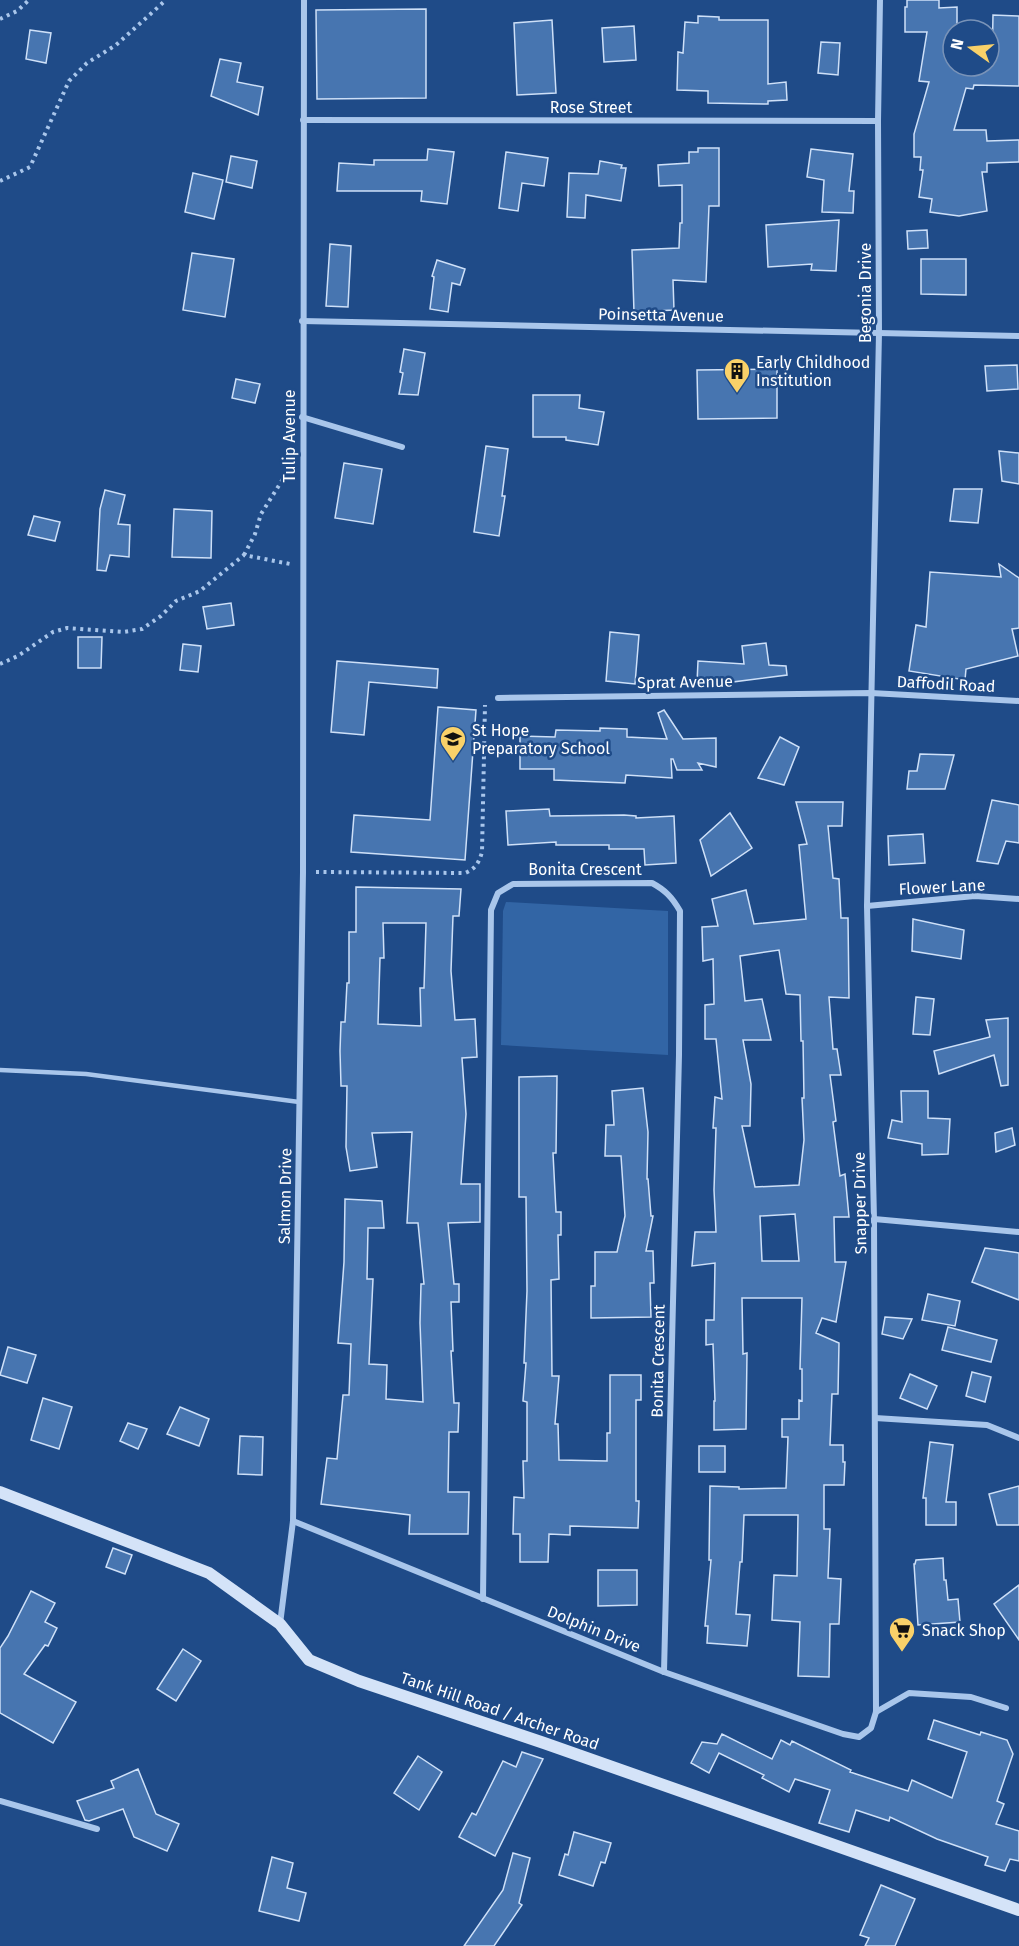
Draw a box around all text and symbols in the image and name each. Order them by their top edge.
north arrow [941,18,1001,78]
text: N [946,37,968,52]
street label: Rose Street [550,98,633,117]
street label: Begonia Drive [856,243,875,343]
street label: Poinsetta Avenue [598,304,724,326]
place label: Early Childhood Institution [756,353,870,390]
building icon: Early Childhood Institution [722,356,752,394]
street label: Tulip Avenue [280,390,299,483]
street label: Sprat Avenue [637,672,733,692]
street label: Daffodil Road [896,672,996,696]
place label: St Hope Preparatory School [472,721,610,758]
school or university icon: St Hope Preparatory School [438,724,468,762]
street label: Bonita Crescent [528,860,642,879]
street label: Flower Lane [898,875,986,899]
street label: Salmon Drive [275,1148,295,1244]
street label: Snapper Drive [850,1152,870,1254]
street label: Bonita Crescent [648,1304,668,1418]
street label: Dolphin Drive [545,1602,643,1656]
supermarket icon: Snack Shop [887,1615,917,1653]
place label: Snack Shop [922,1621,1006,1640]
street label: Tank Hill Road / Archer Road [398,1668,602,1754]

